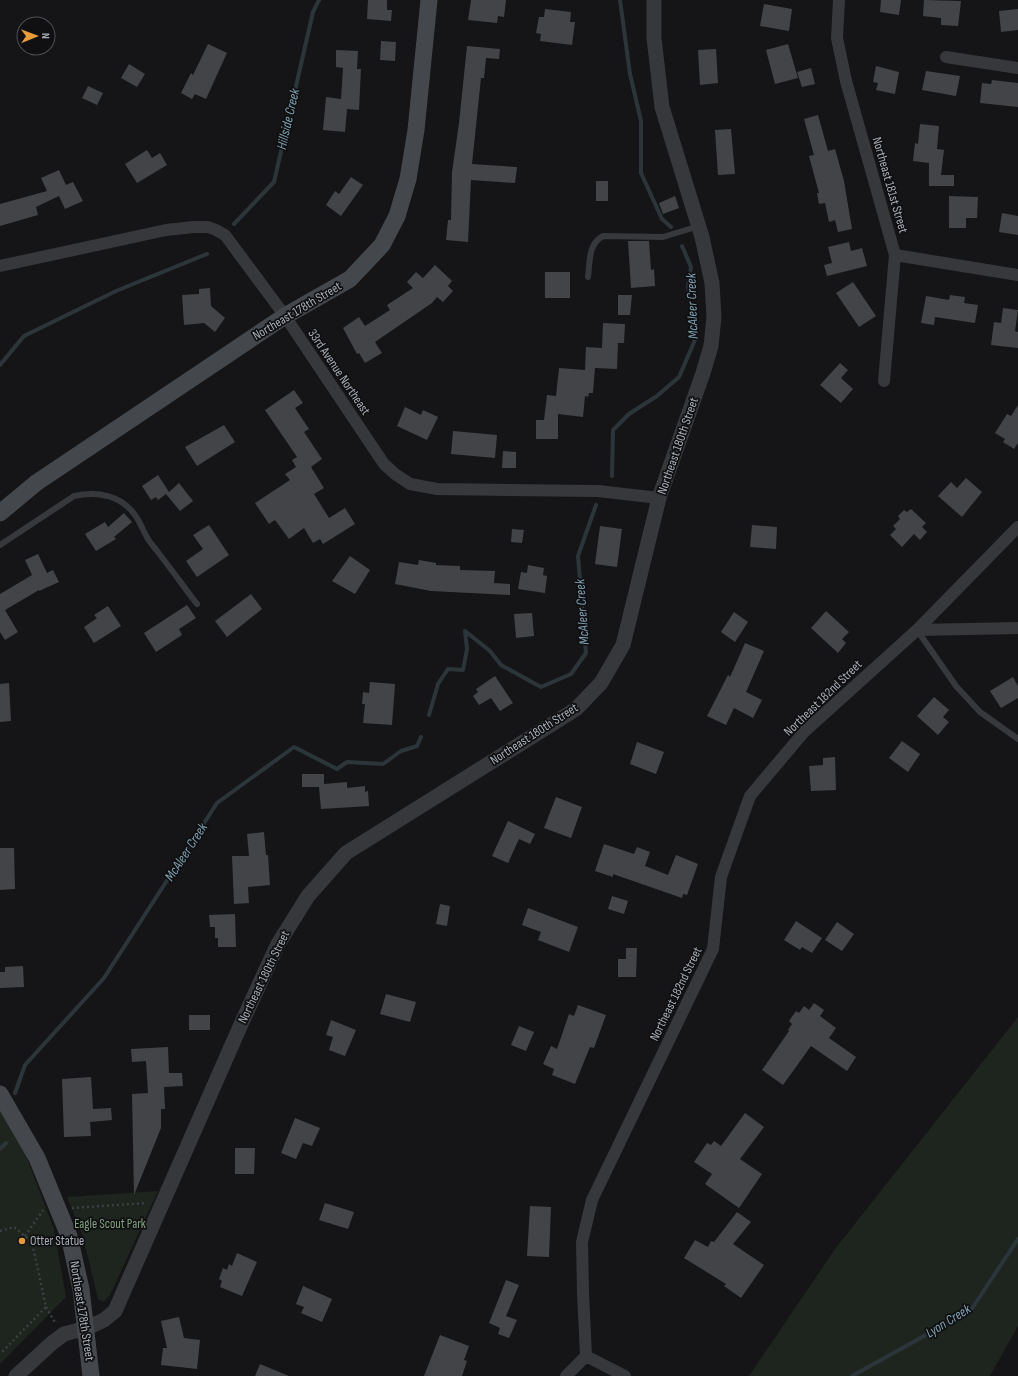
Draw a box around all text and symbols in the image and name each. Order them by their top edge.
north arrow [16,16,56,56]
text: N [39,33,52,39]
water label: Hillside Creek [273,86,303,151]
street label: Northeast 181st Street [869,135,911,235]
water label: McAleer Creek [682,272,702,339]
street label: Northeast 178th Street [250,278,344,344]
street label: 33rd Avenue Northeast [304,326,374,418]
street label: Northeast 180th Street [654,395,702,497]
water label: McAleer Creek [571,578,593,645]
street label: Northeast 182nd Street [781,657,865,739]
street label: Northeast 180th Street [487,700,581,768]
water label: McAleer Creek [161,819,211,884]
street label: Northeast 180th Street [235,928,293,1026]
street label: Northeast 182nd Street [646,944,706,1044]
park label: Eagle Scout Park [74,1216,146,1232]
place label: Otter Statue [30,1233,84,1249]
marker: Otter Statue [17,1236,27,1246]
street label: Northeast 178th Street [66,1260,98,1362]
water label: Lyon Creek [922,1300,974,1341]

